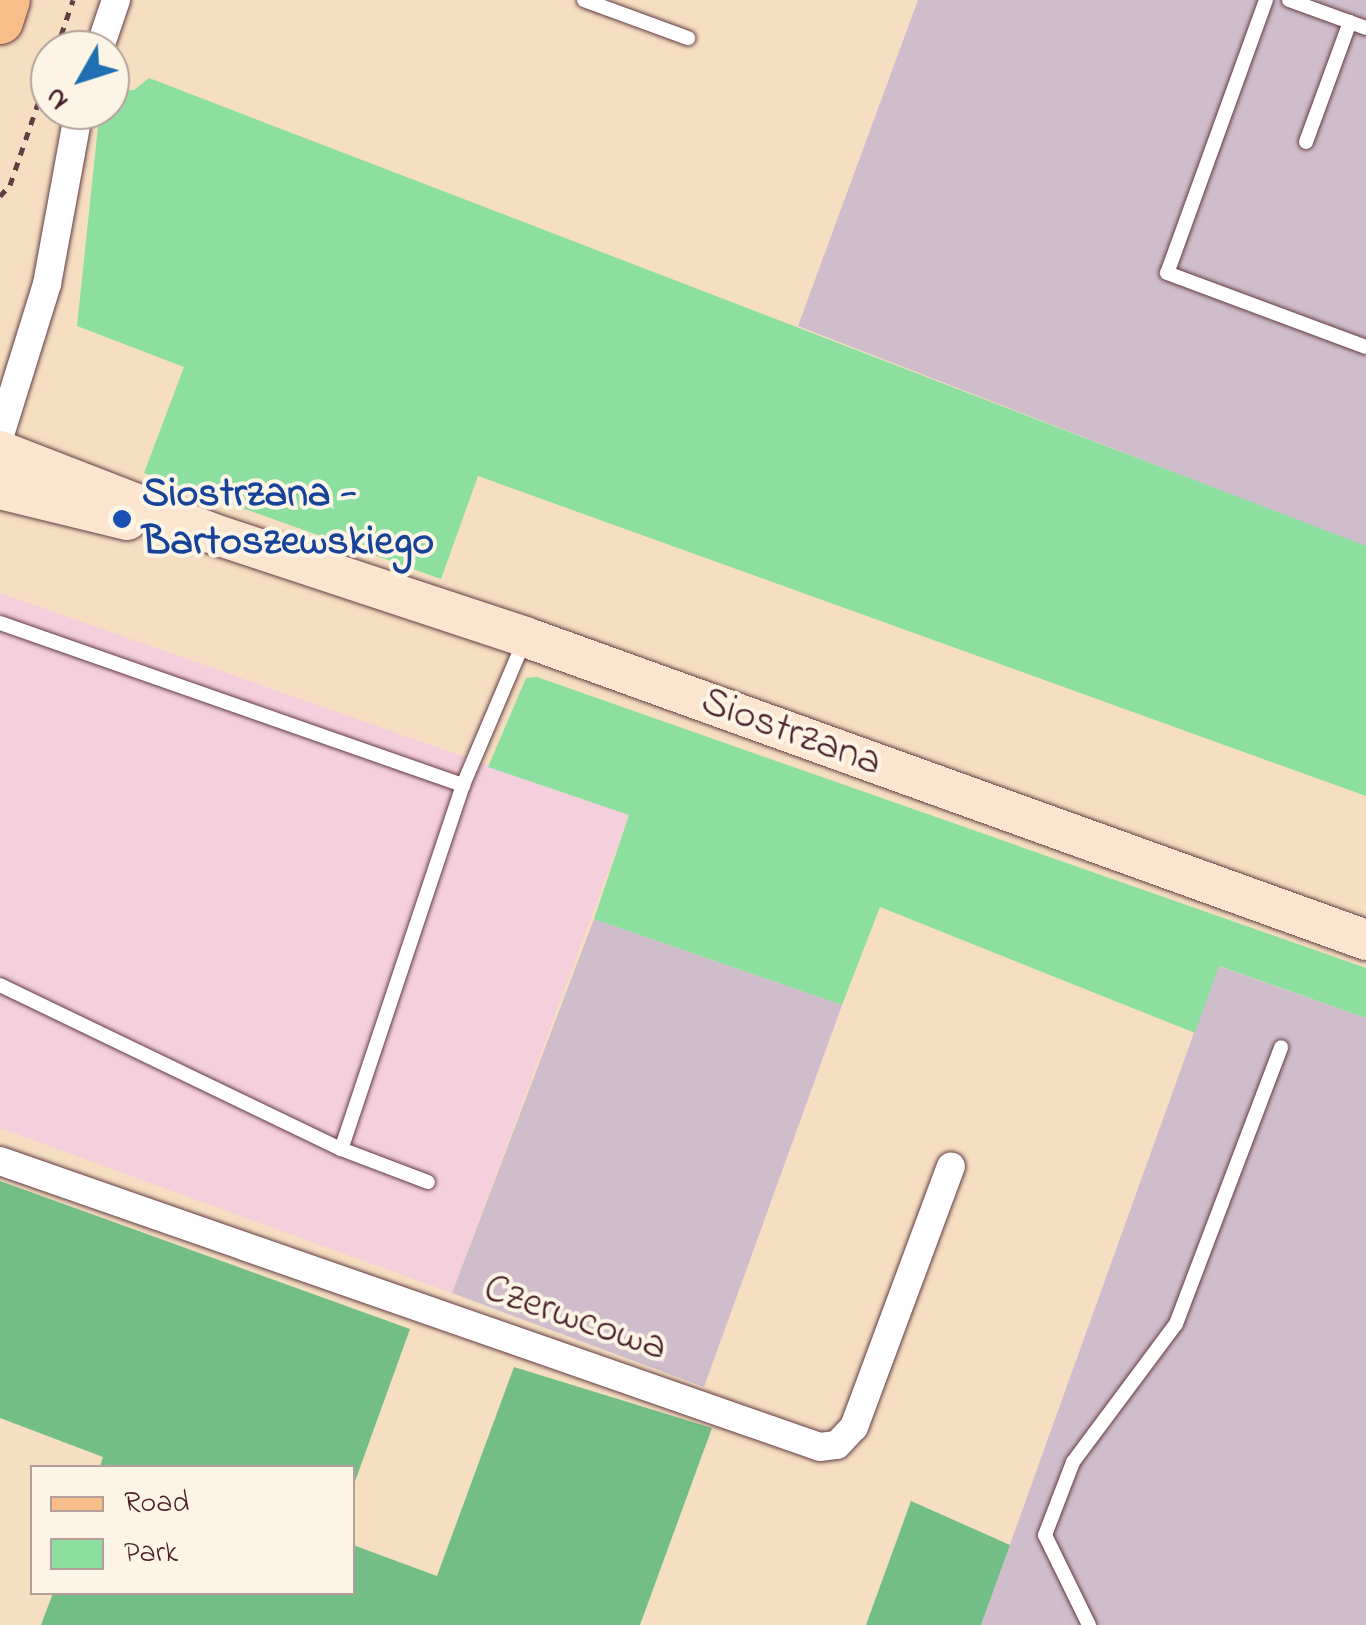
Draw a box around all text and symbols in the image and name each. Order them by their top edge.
north arrow [30,30,130,130]
text: N [36,78,80,118]
place label: Siostrzana - Bartoszewskiego [142,470,434,568]
marker: Siostrzana - Bartoszewskiego [111,508,133,530]
street label: Siostrzana [694,677,888,789]
street label: Czerwcowa [477,1264,673,1374]
legend [30,1465,355,1595]
text: Road [124,1482,189,1526]
text: Park [124,1532,178,1576]

